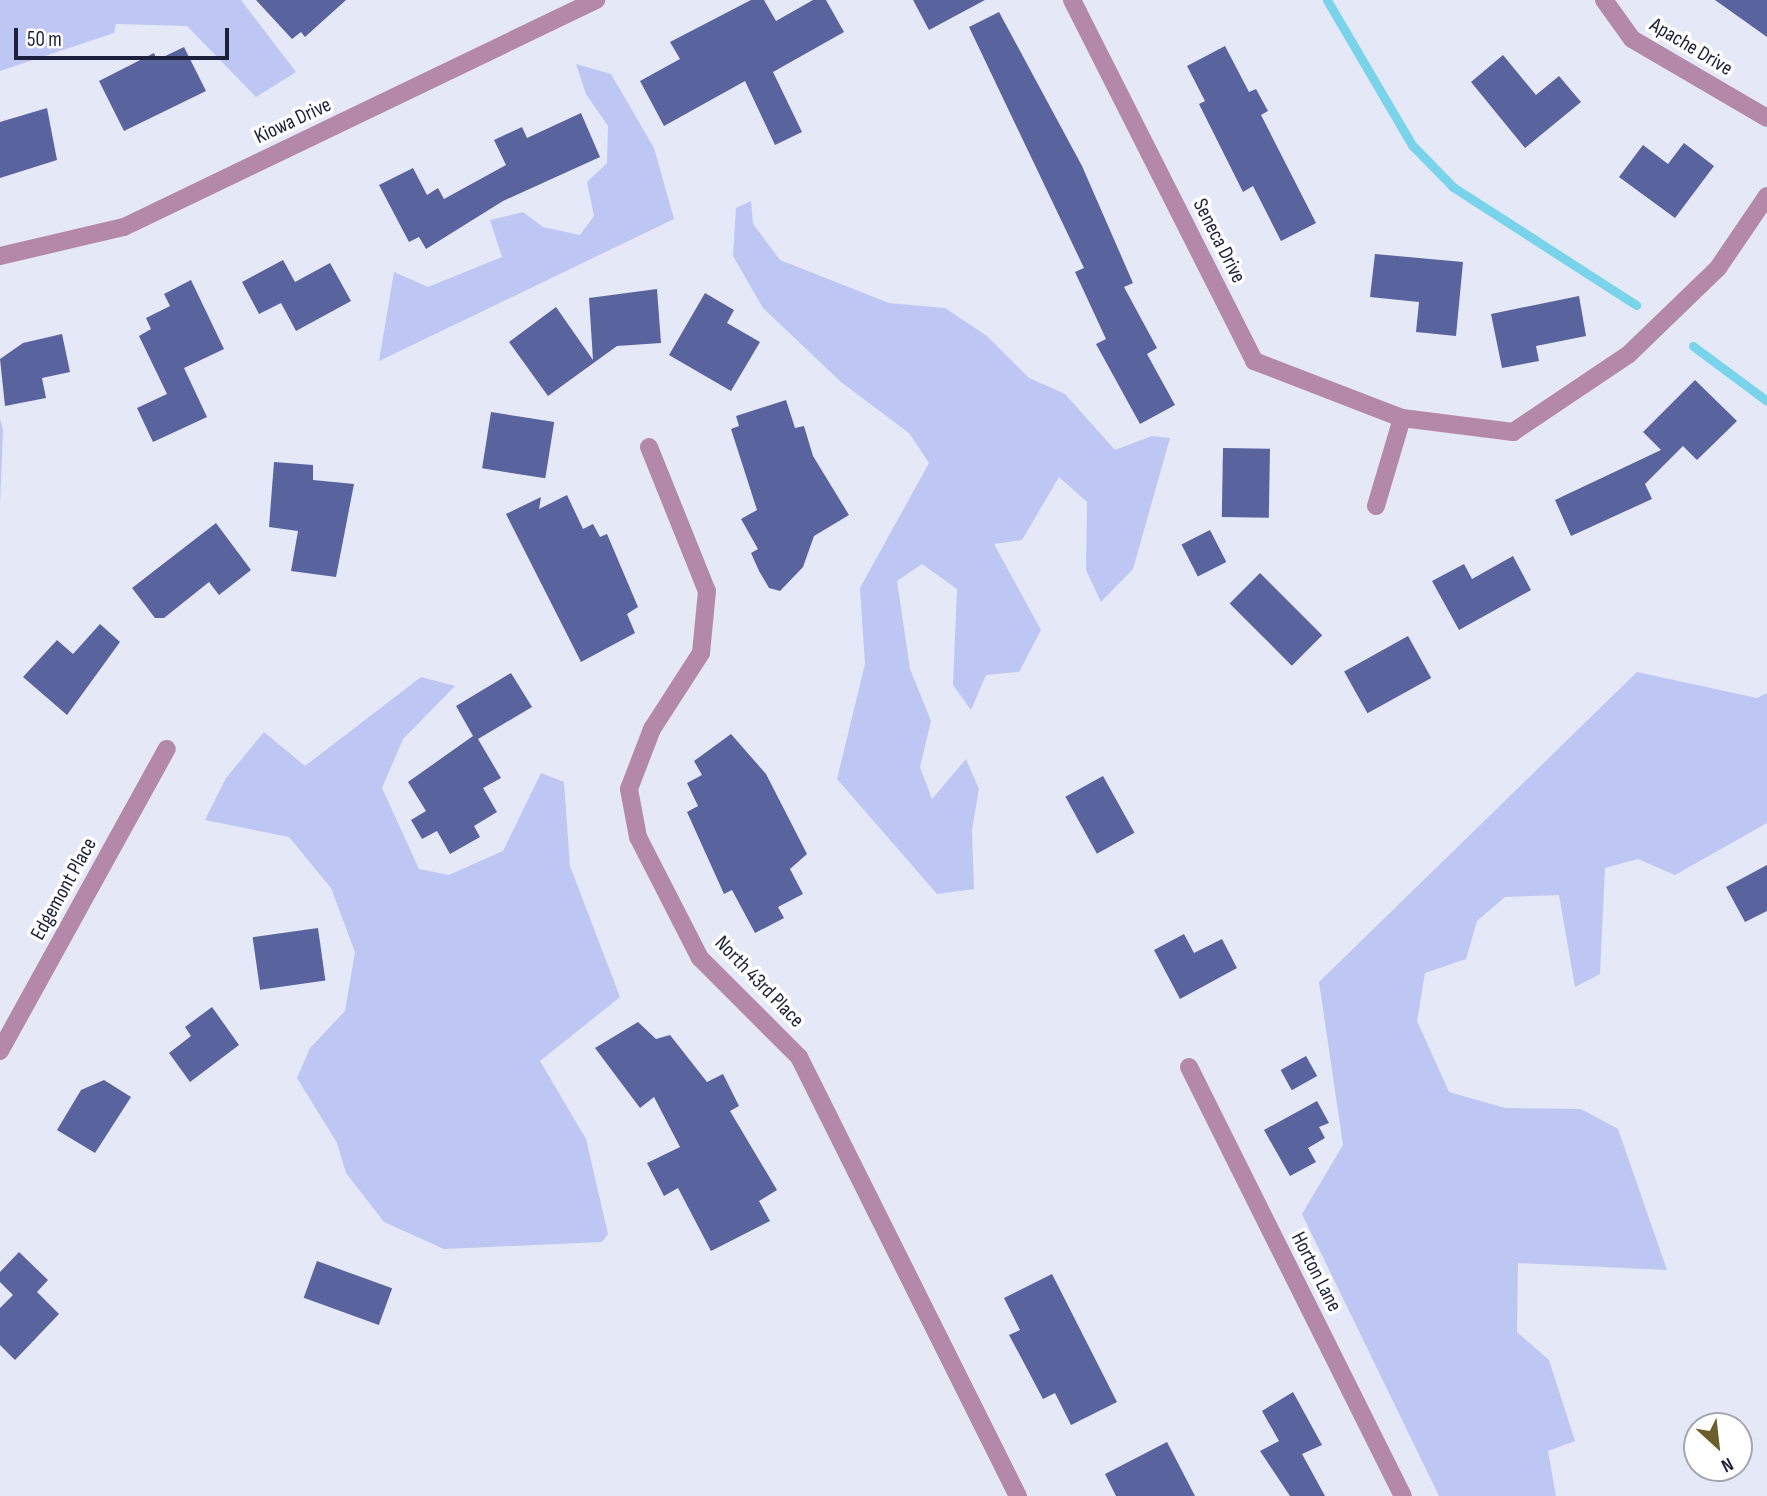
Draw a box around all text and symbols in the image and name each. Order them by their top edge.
street label: Apache Drive [1645,13,1737,81]
scale bar [18,14,233,58]
text: 50 m [27,27,62,52]
street label: Kiowa Drive [251,92,335,150]
street label: Seneca Drive [1187,195,1251,287]
street label: Edgemont Place [26,834,102,944]
street label: North 43rd Place [709,931,809,1033]
street label: Horton Lane [1285,1228,1347,1316]
north arrow [1683,1412,1753,1482]
text: N [1717,1452,1737,1477]

